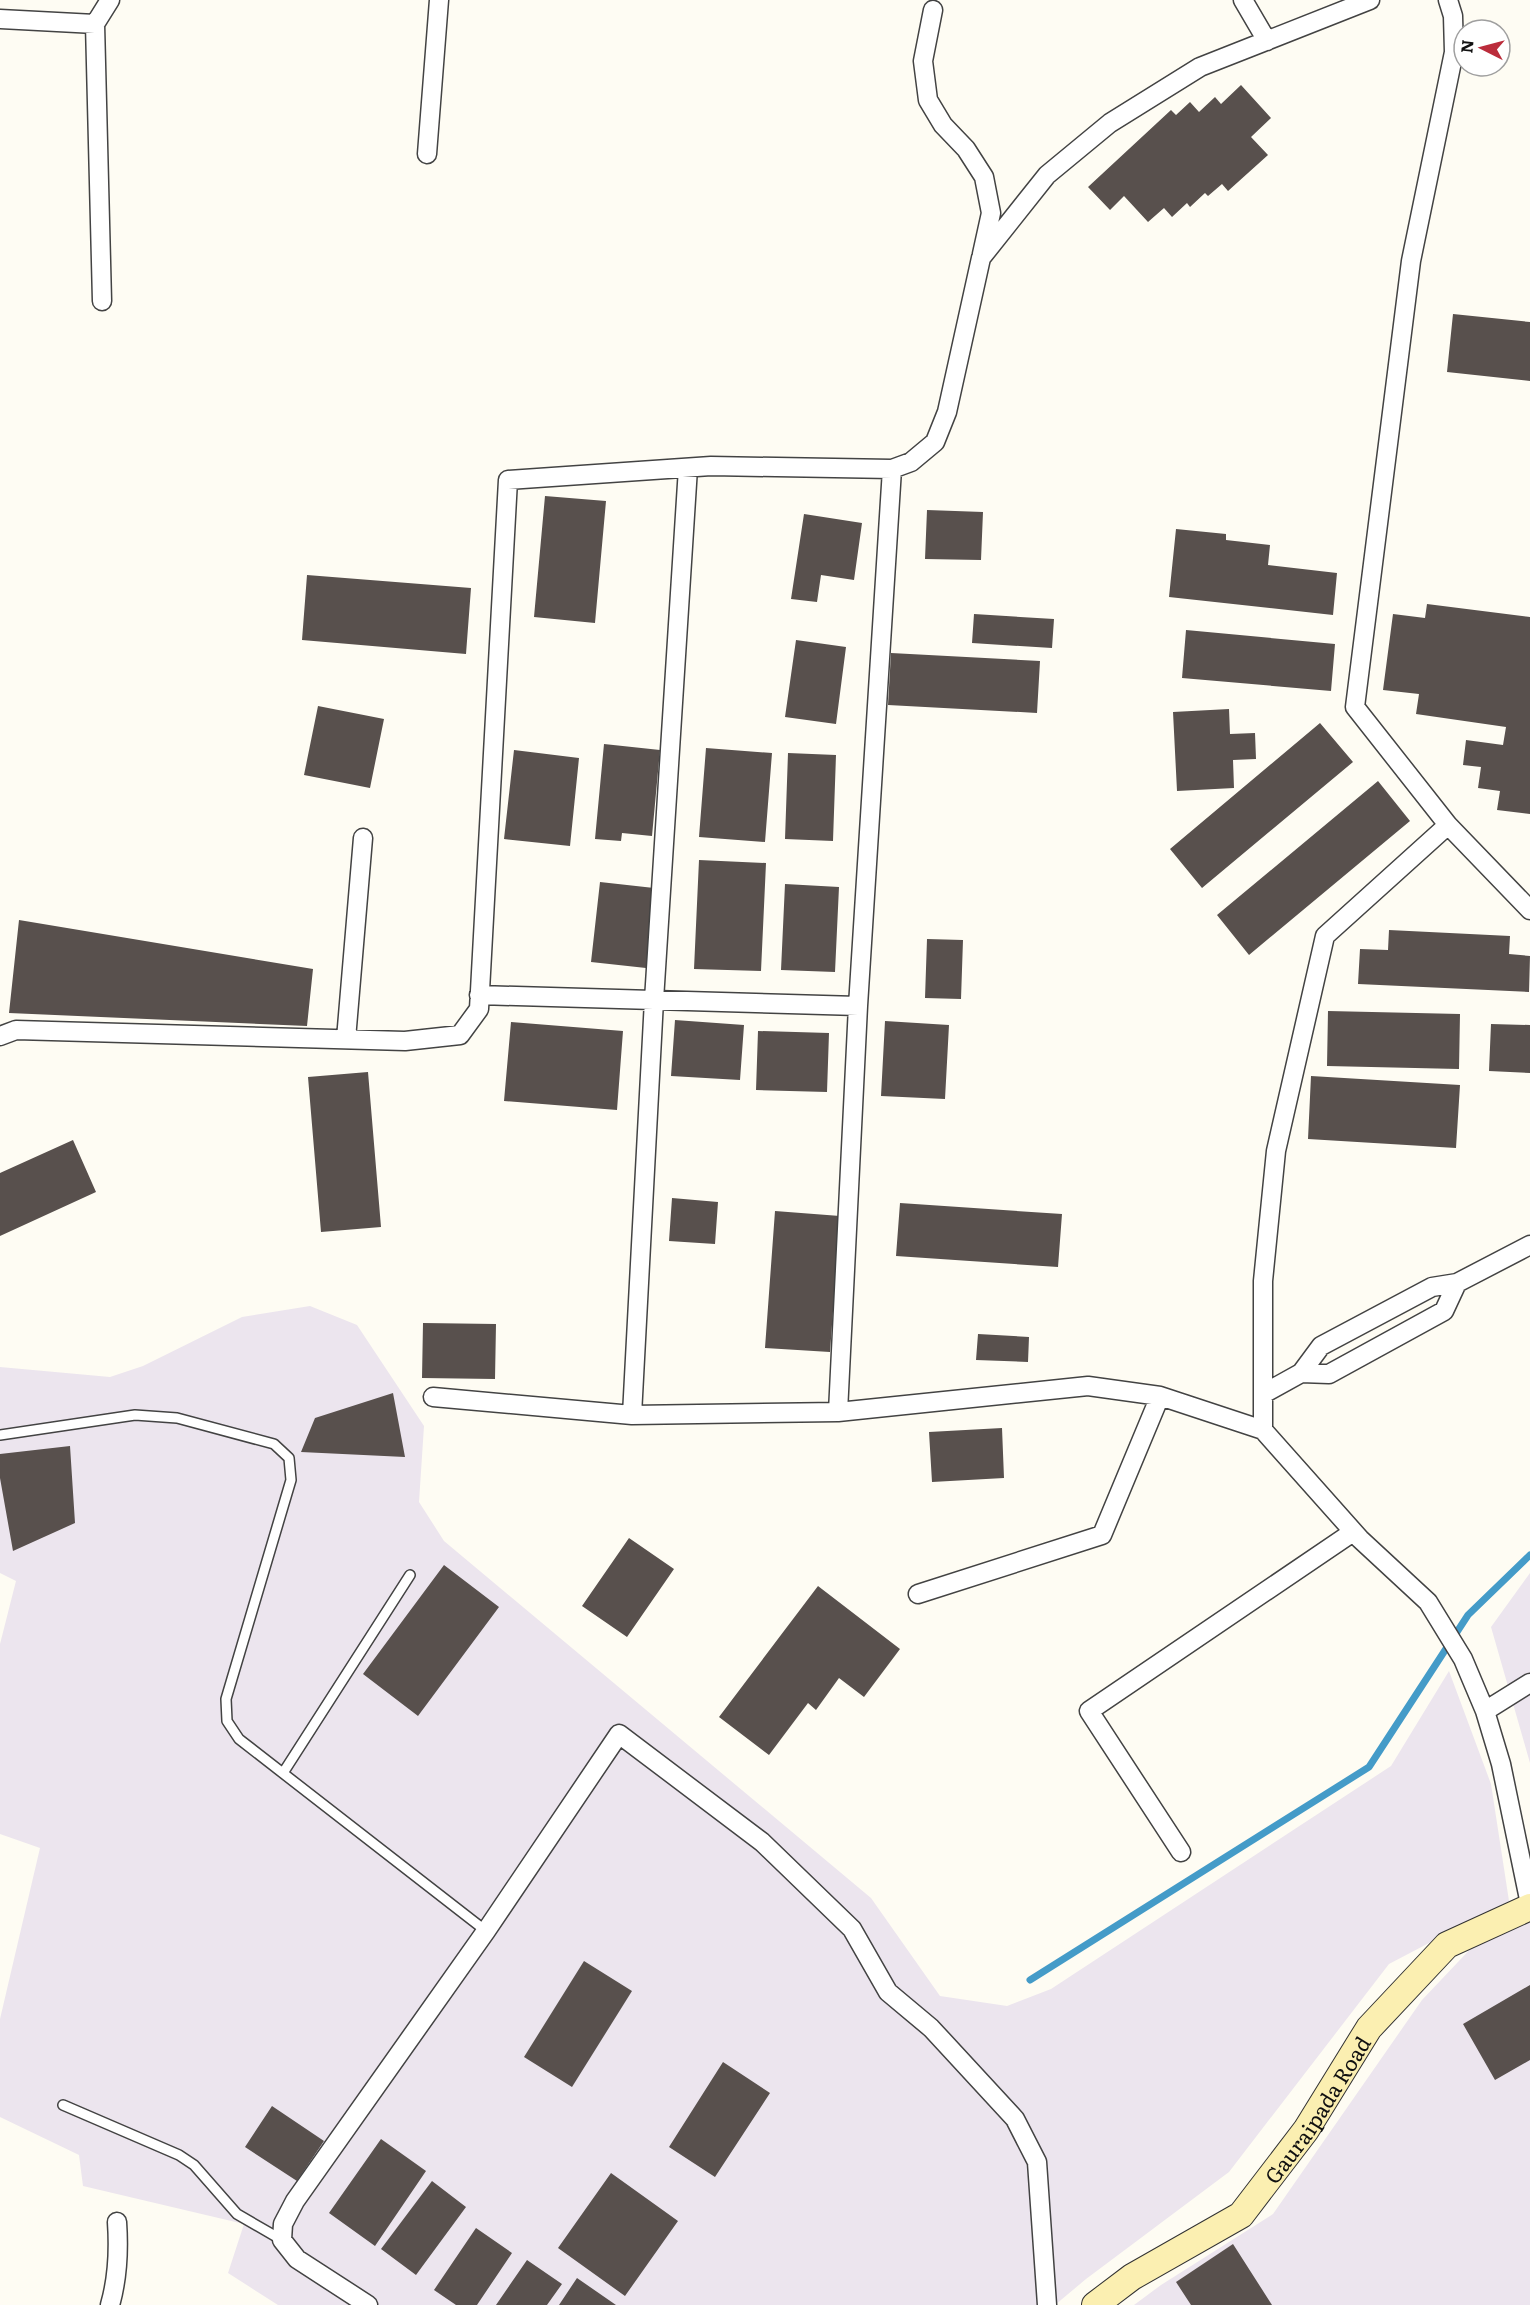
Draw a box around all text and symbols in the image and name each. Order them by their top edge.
north arrow [1452,18,1512,78]
text: N [1453,38,1479,54]
street label: Gauraipada Road [1256,2029,1377,2189]

